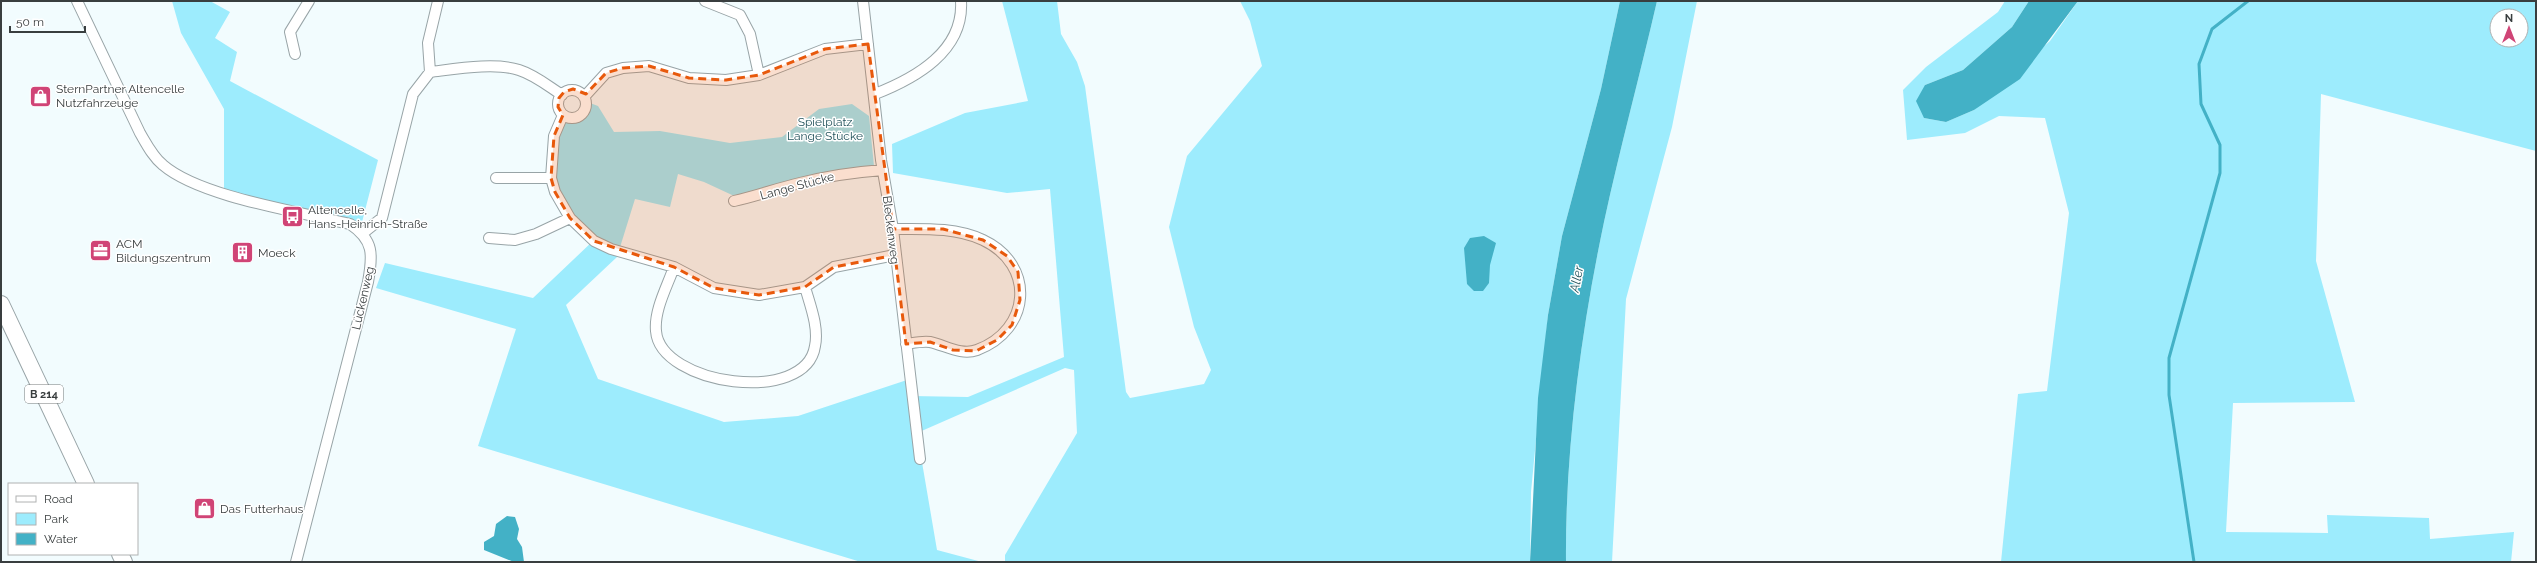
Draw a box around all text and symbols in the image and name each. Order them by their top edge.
scale bar [10,8,85,34]
north arrow [2489,8,2529,48]
text: N [2505,12,2513,25]
text: 50 m [16,15,44,29]
place label: SternPartner Altencelle Nutzfahrzeuge [56,82,185,110]
shop icon: SternPartner Altencelle Nutzfahrzeuge [27,83,53,109]
park label: Spielplatz Lange Stücke [787,115,863,143]
street label: Lange Stücke [758,169,836,203]
street label: Bleckenweg [880,195,902,265]
place label: Altencelle, Hans-Heinrich-Straße [308,203,428,231]
bus stop icon: Altencelle, Hans-Heinrich-Straße [279,204,305,230]
place label: ACM Bildungszentrum [116,237,211,265]
office icon: ACM Bildungszentrum [88,238,114,264]
building icon: Moeck [229,240,255,266]
place label: Moeck [258,246,296,260]
water label: Aller [1567,264,1586,294]
street label: Lückenweg [349,265,377,331]
road number: B 214 [25,385,63,403]
legend [8,483,138,555]
text: Road [44,492,73,506]
shop icon: Das Futterhaus [192,496,218,522]
place label: Das Futterhaus [220,502,304,516]
text: Park [44,512,69,526]
text: Water [44,532,78,546]

